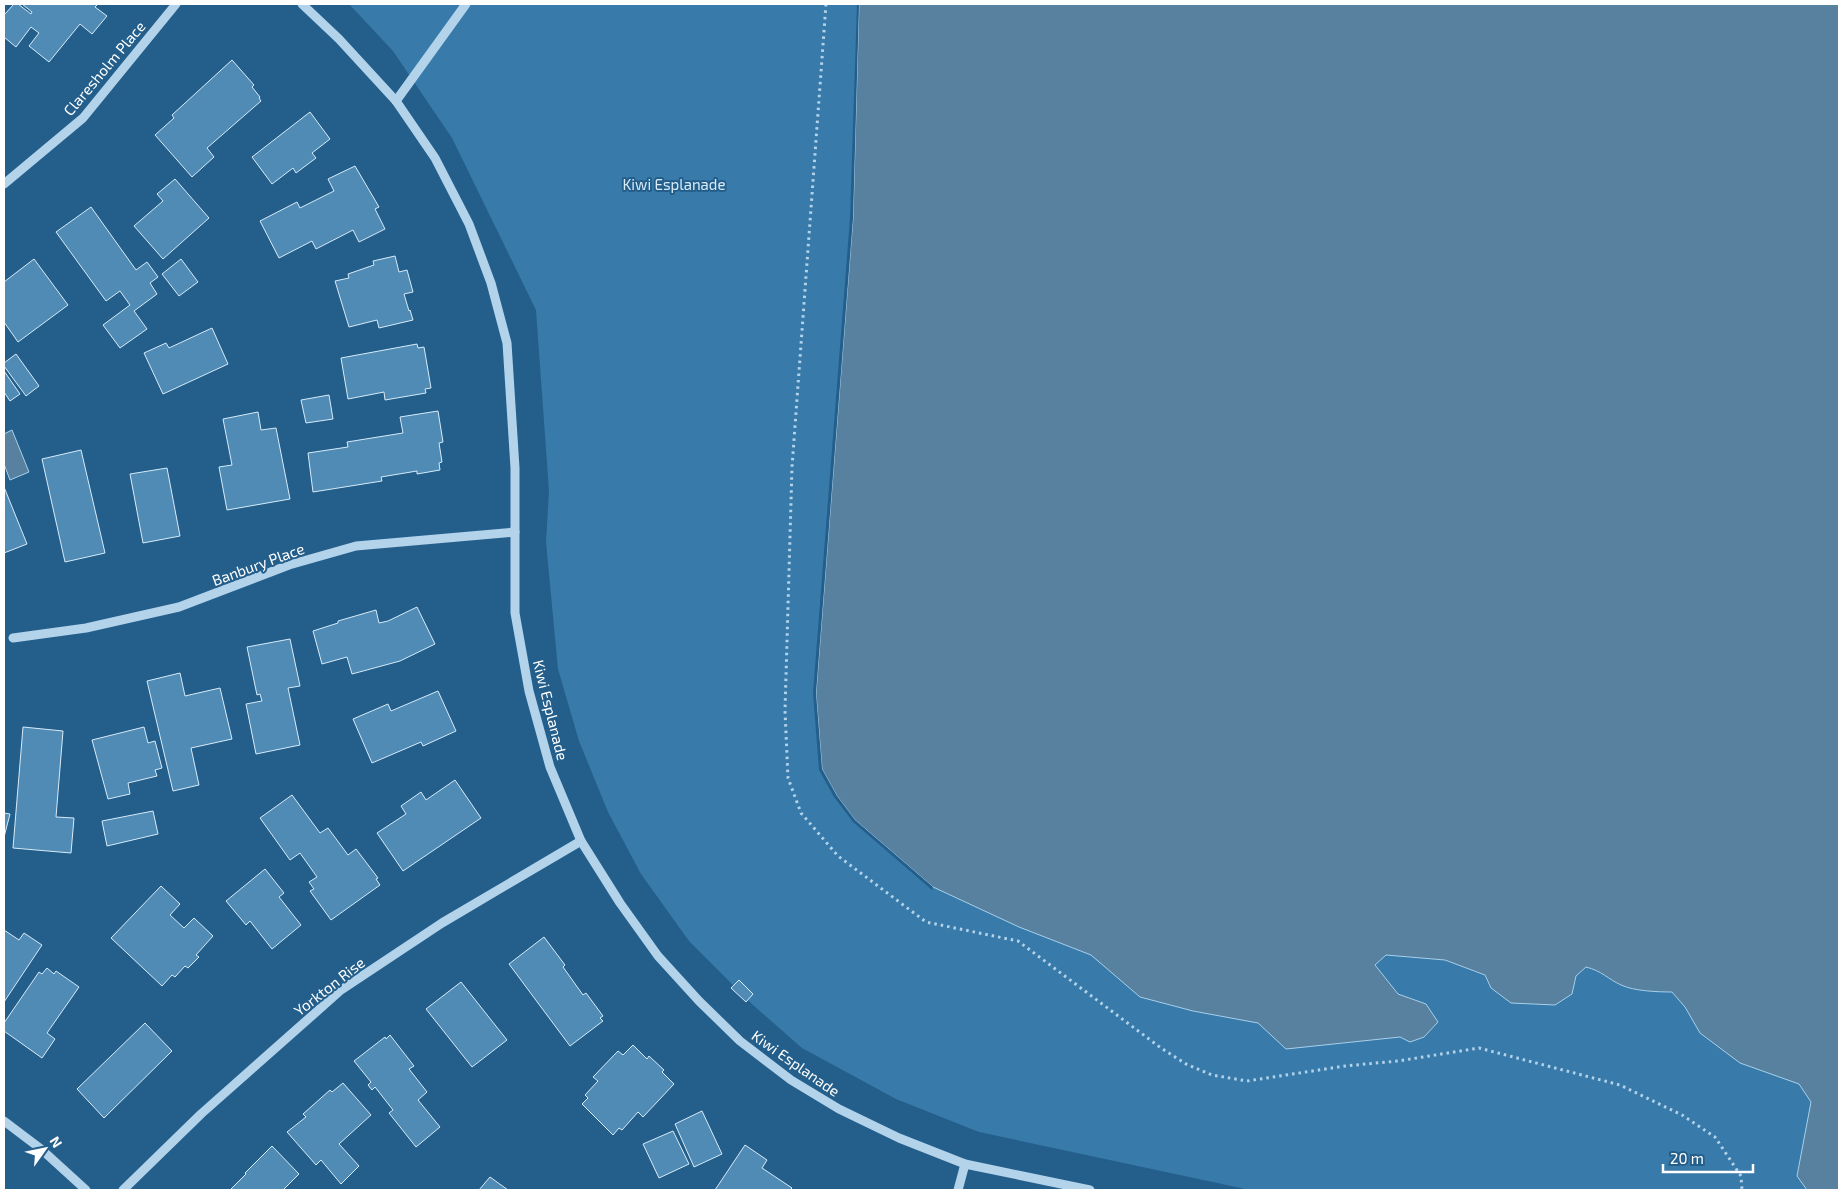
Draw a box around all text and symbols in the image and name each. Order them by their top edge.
street label: Claresholm Place [59,17,149,119]
park label: Kiwi Esplanade [622,175,726,193]
street label: Banbury Place [209,539,307,589]
street label: Kiwi Esplanade [530,658,572,762]
street label: Yorkton Rise [290,953,368,1019]
street label: Kiwi Esplanade [749,1026,843,1100]
north arrow [20,1124,70,1174]
text: N [46,1133,66,1151]
scale bar [1663,1142,1753,1174]
text: 20 m [1670,1149,1704,1167]

